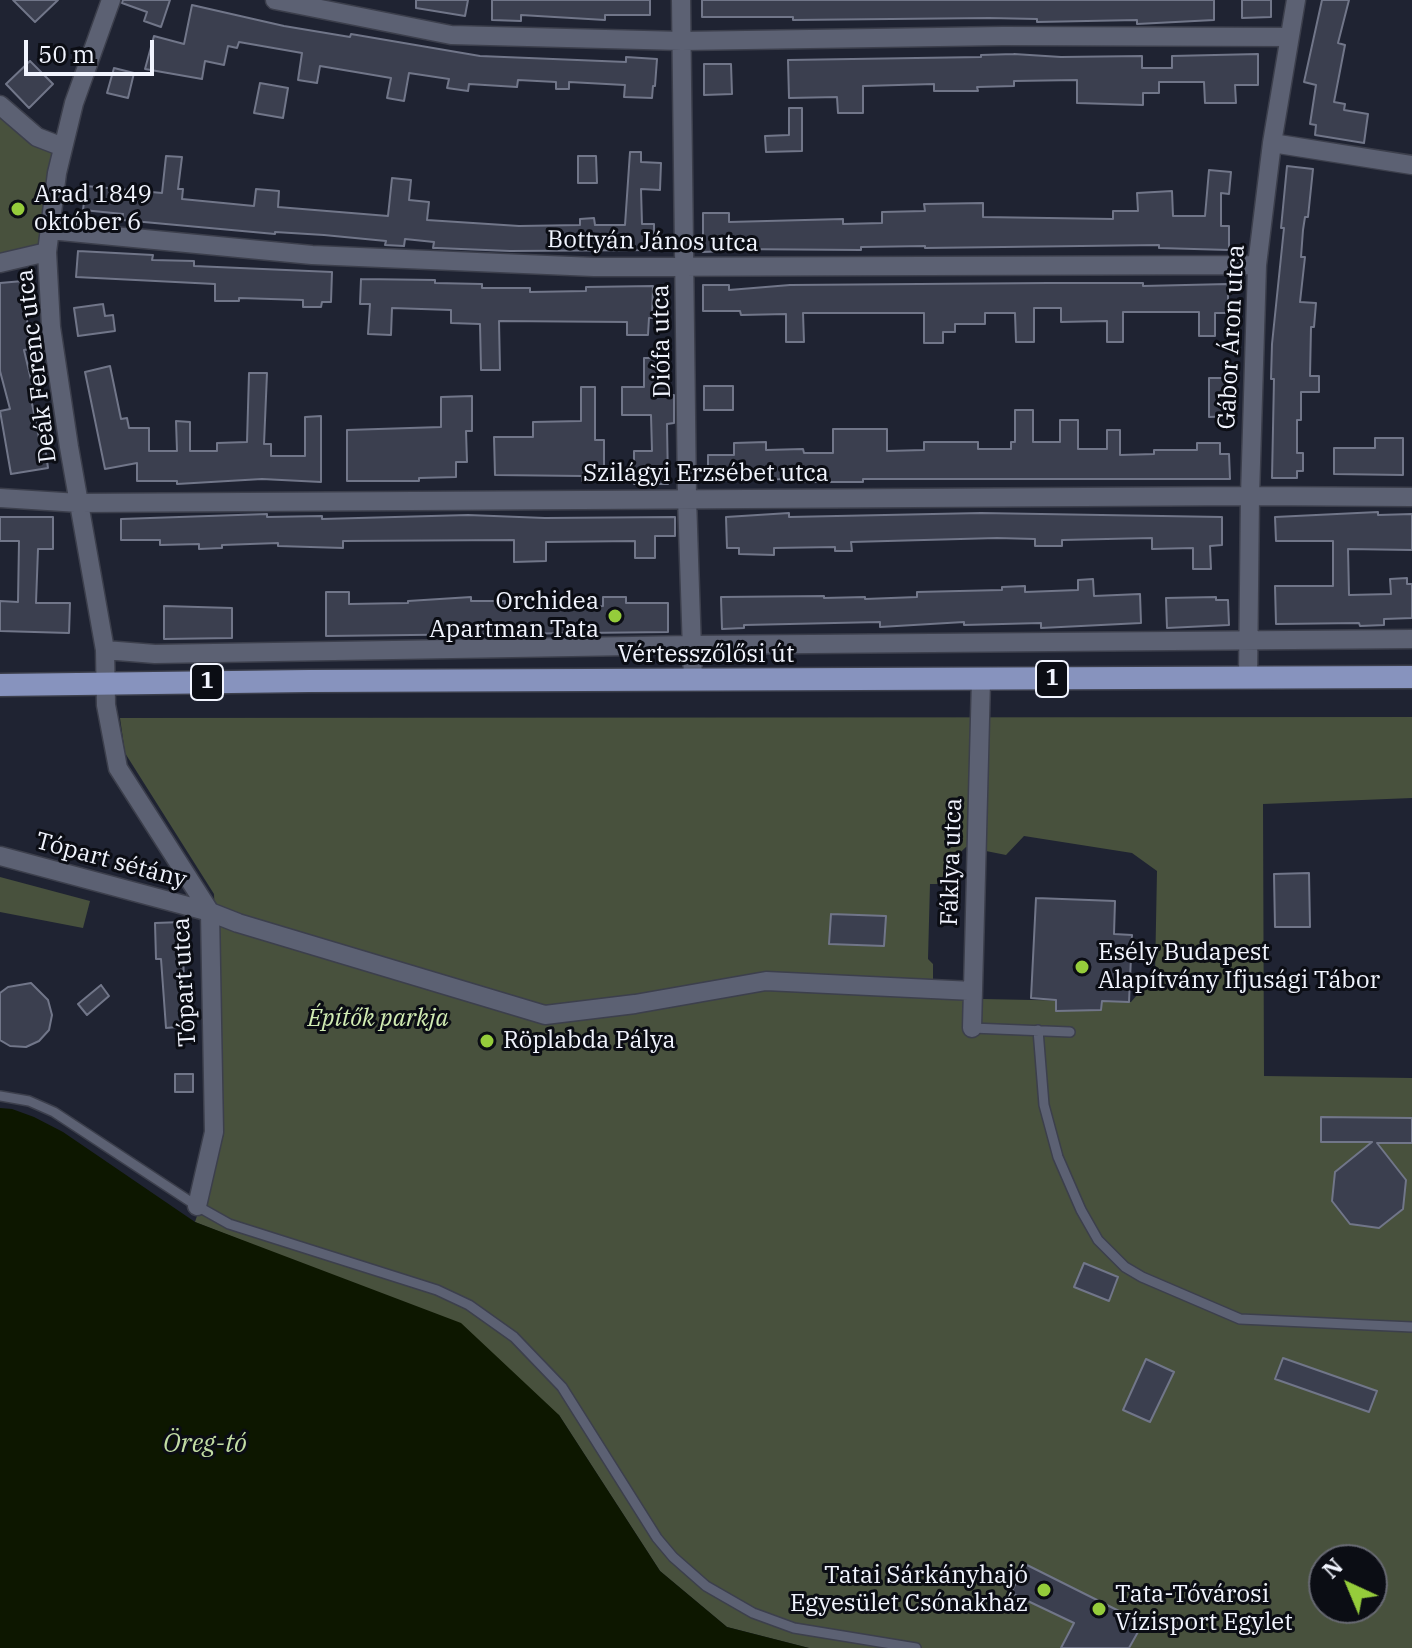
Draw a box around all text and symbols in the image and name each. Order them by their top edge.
scale bar [28,24,158,74]
text: 50 m [38,38,95,70]
place label: Arad 1849 október 6 [34,181,152,237]
marker: Arad 1849 október 6 [9,200,27,218]
street label: Bottyán János utca [547,226,759,258]
street label: Gábor Áron utca [1213,244,1251,430]
street label: Deák Ferenc utca [11,267,63,465]
street label: Diófa utca [647,284,677,398]
street label: Szilágyi Erzsébet utca [583,460,829,488]
place label: Orchidea Apartman Tata [429,588,599,644]
marker: Orchidea Apartman Tata [606,607,624,625]
street label: Vértesszőlősi út [618,641,794,669]
road number: 1 [1036,661,1068,697]
road number: 1 [191,664,223,700]
street label: Fáklya utca [935,797,969,927]
street label: Tópart sétány [32,827,190,895]
street label: Tópart utca [167,916,203,1048]
place label: Esély Budapest Alapítvány Ifjusági Tábor [1098,939,1380,995]
marker: Esély Budapest Alapítvány Ifjusági Tábor [1073,958,1091,976]
park label: Építők parkja [308,1005,448,1033]
place label: Röplabda Pálya [503,1027,675,1055]
marker: Röplabda Pálya [478,1032,496,1050]
water label: Öreg-tó [163,1428,247,1460]
north arrow [1308,1544,1388,1624]
text: N [1316,1551,1349,1584]
place label: Tatai Sárkányhajó Egyesület Csónakház [790,1562,1028,1618]
marker: Tatai Sárkányhajó Egyesület Csónakház [1035,1581,1053,1599]
place label: Tata-Tóvárosi Vízisport Egylet [1115,1581,1293,1637]
marker: Tata-Tóvárosi Vízisport Egylet [1090,1600,1108,1618]

